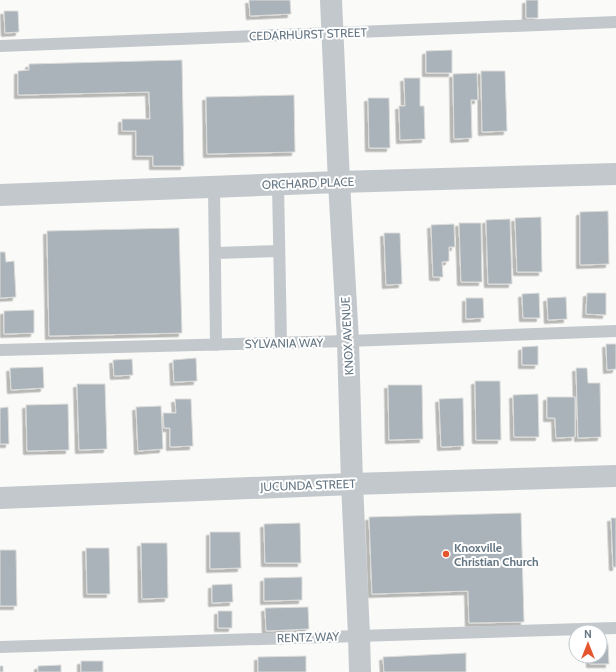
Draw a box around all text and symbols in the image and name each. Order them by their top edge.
street label: CEDARHURST STREET [249,24,368,44]
street label: ORCHARD PLACE [261,174,355,192]
street label: KNOX AVENUE [337,296,357,376]
street label: SYLVANIA WAY [245,335,324,351]
street label: JUCUNDA STREET [259,476,356,494]
place label: Knoxville Christian Church [454,540,539,569]
marker: Knoxville Christian Church [441,549,451,559]
north arrow [568,624,608,664]
text: N [584,627,592,641]
street label: RENTZ WAY [277,628,340,646]

